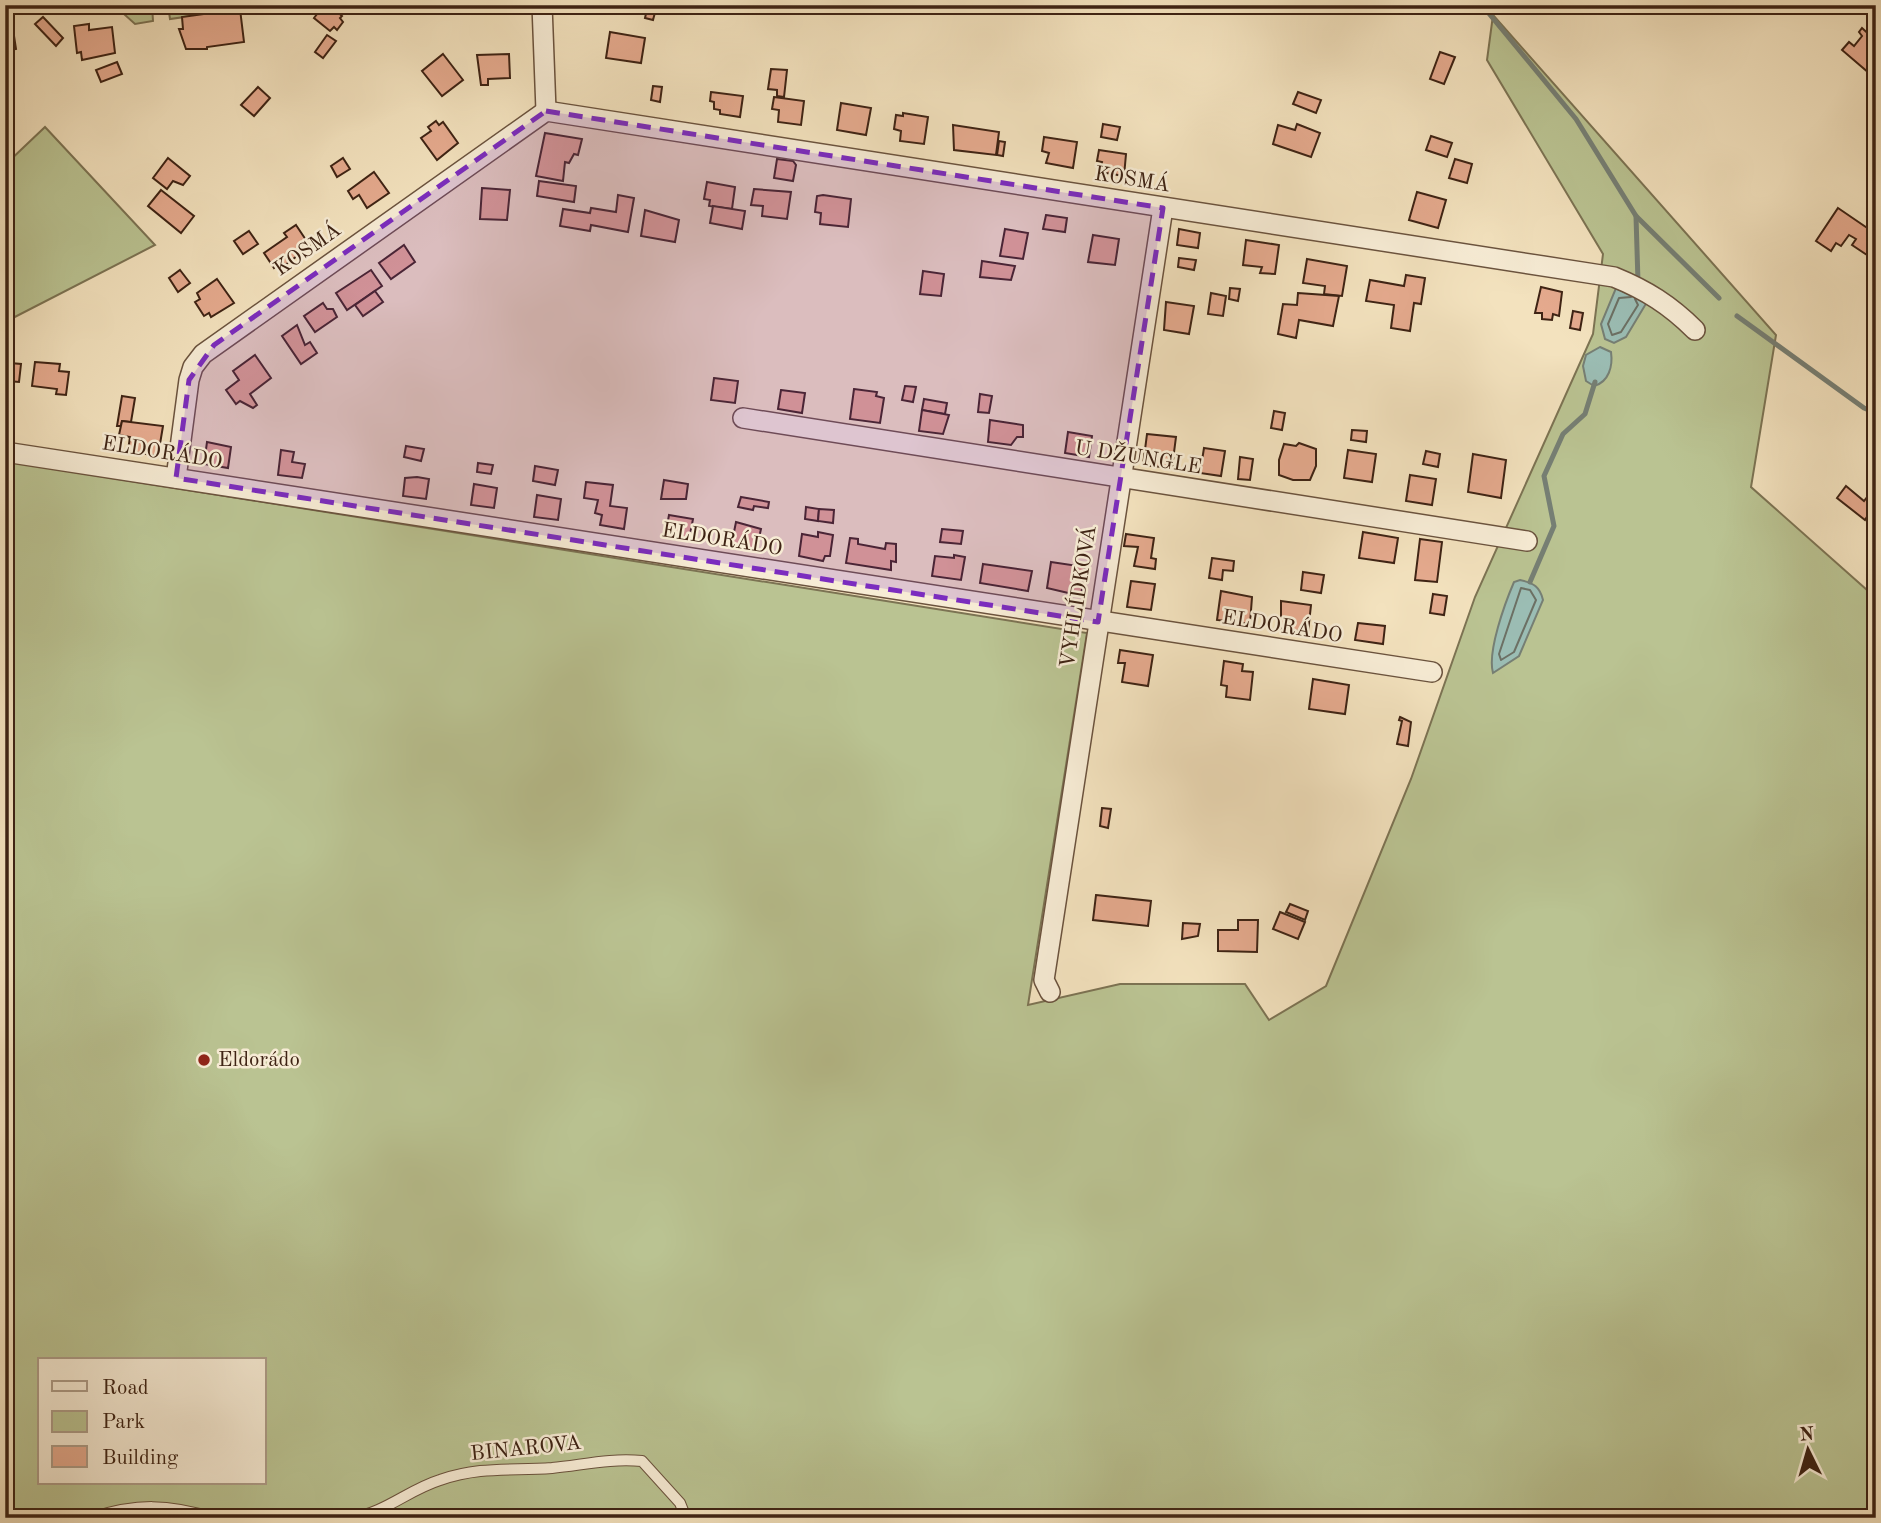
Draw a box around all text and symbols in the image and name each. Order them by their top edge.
street label: KOSMÁ [1093,160,1172,196]
street label: KOSMÁ [268,216,345,281]
street label: ELDORÁDO [100,429,224,473]
street label: U DŽUNGLE [1073,434,1204,478]
street label: ELDORÁDO [660,516,784,560]
street label: VYHLÍDKOVÁ [1053,524,1101,670]
street label: ELDORÁDO [1220,603,1344,647]
place label: Eldorádo [218,1050,300,1071]
marker: Eldorádo [196,1052,212,1068]
legend [38,1358,266,1484]
text: Road [102,1378,149,1399]
text: Park [102,1412,145,1433]
north arrow [1772,1414,1842,1484]
text: N [1799,1425,1815,1446]
street label: BINAROVA [469,1433,583,1465]
text: Building [102,1448,179,1469]

